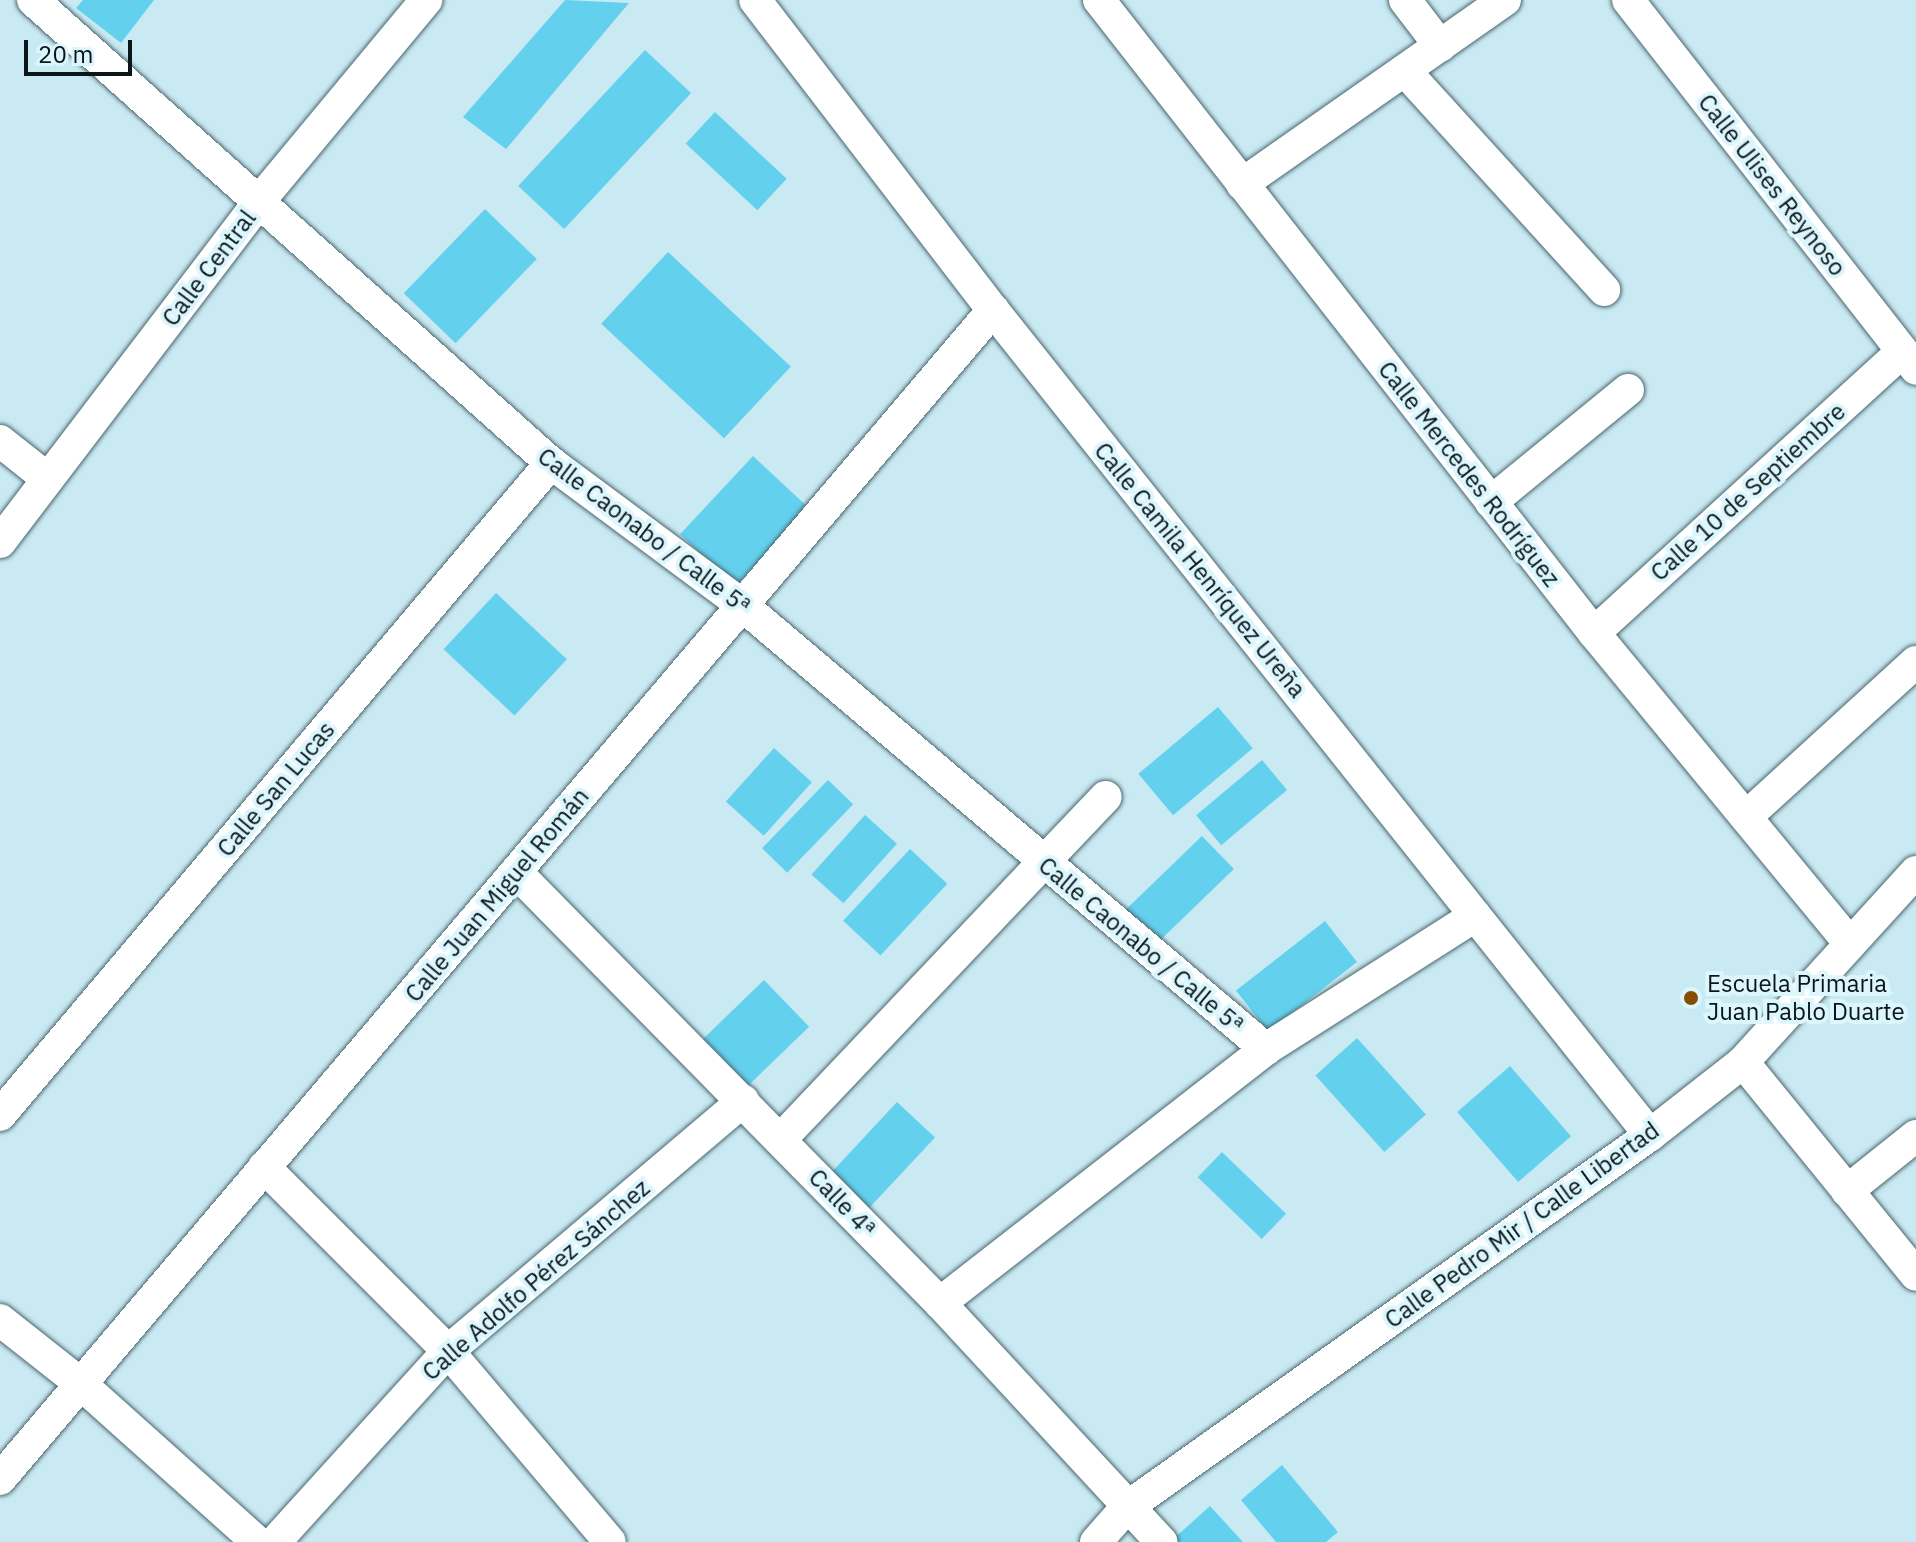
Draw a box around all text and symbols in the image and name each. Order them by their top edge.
scale bar [28,24,136,74]
text: 20 m [38,38,93,70]
street label: Calle Ulises Reynoso [1692,88,1852,282]
street label: Calle Central [156,204,262,332]
street label: Calle Mercedes Rodríguez [1372,356,1566,592]
street label: Calle 10 de Septiembre [1645,397,1851,587]
street label: Calle Camila Henríquez Ureña [1088,437,1312,703]
street label: Calle Caonabo / Calle 5ª [532,442,756,620]
street label: Calle San Lucas [211,716,341,862]
street label: Calle Juan Miguel Román [399,782,595,1008]
street label: Calle Caonabo / Calle 5ª [1033,851,1249,1039]
place label: Escuela Primaria Juan Pablo Duarte [1707,970,1905,1026]
marker: Escuela Primaria Juan Pablo Duarte [1682,989,1700,1007]
street label: Calle Pedro Mir / Calle Libertad [1379,1116,1665,1334]
street label: Calle 4ª [803,1163,881,1243]
street label: Calle Adolfo Pérez Sánchez [417,1173,655,1387]

